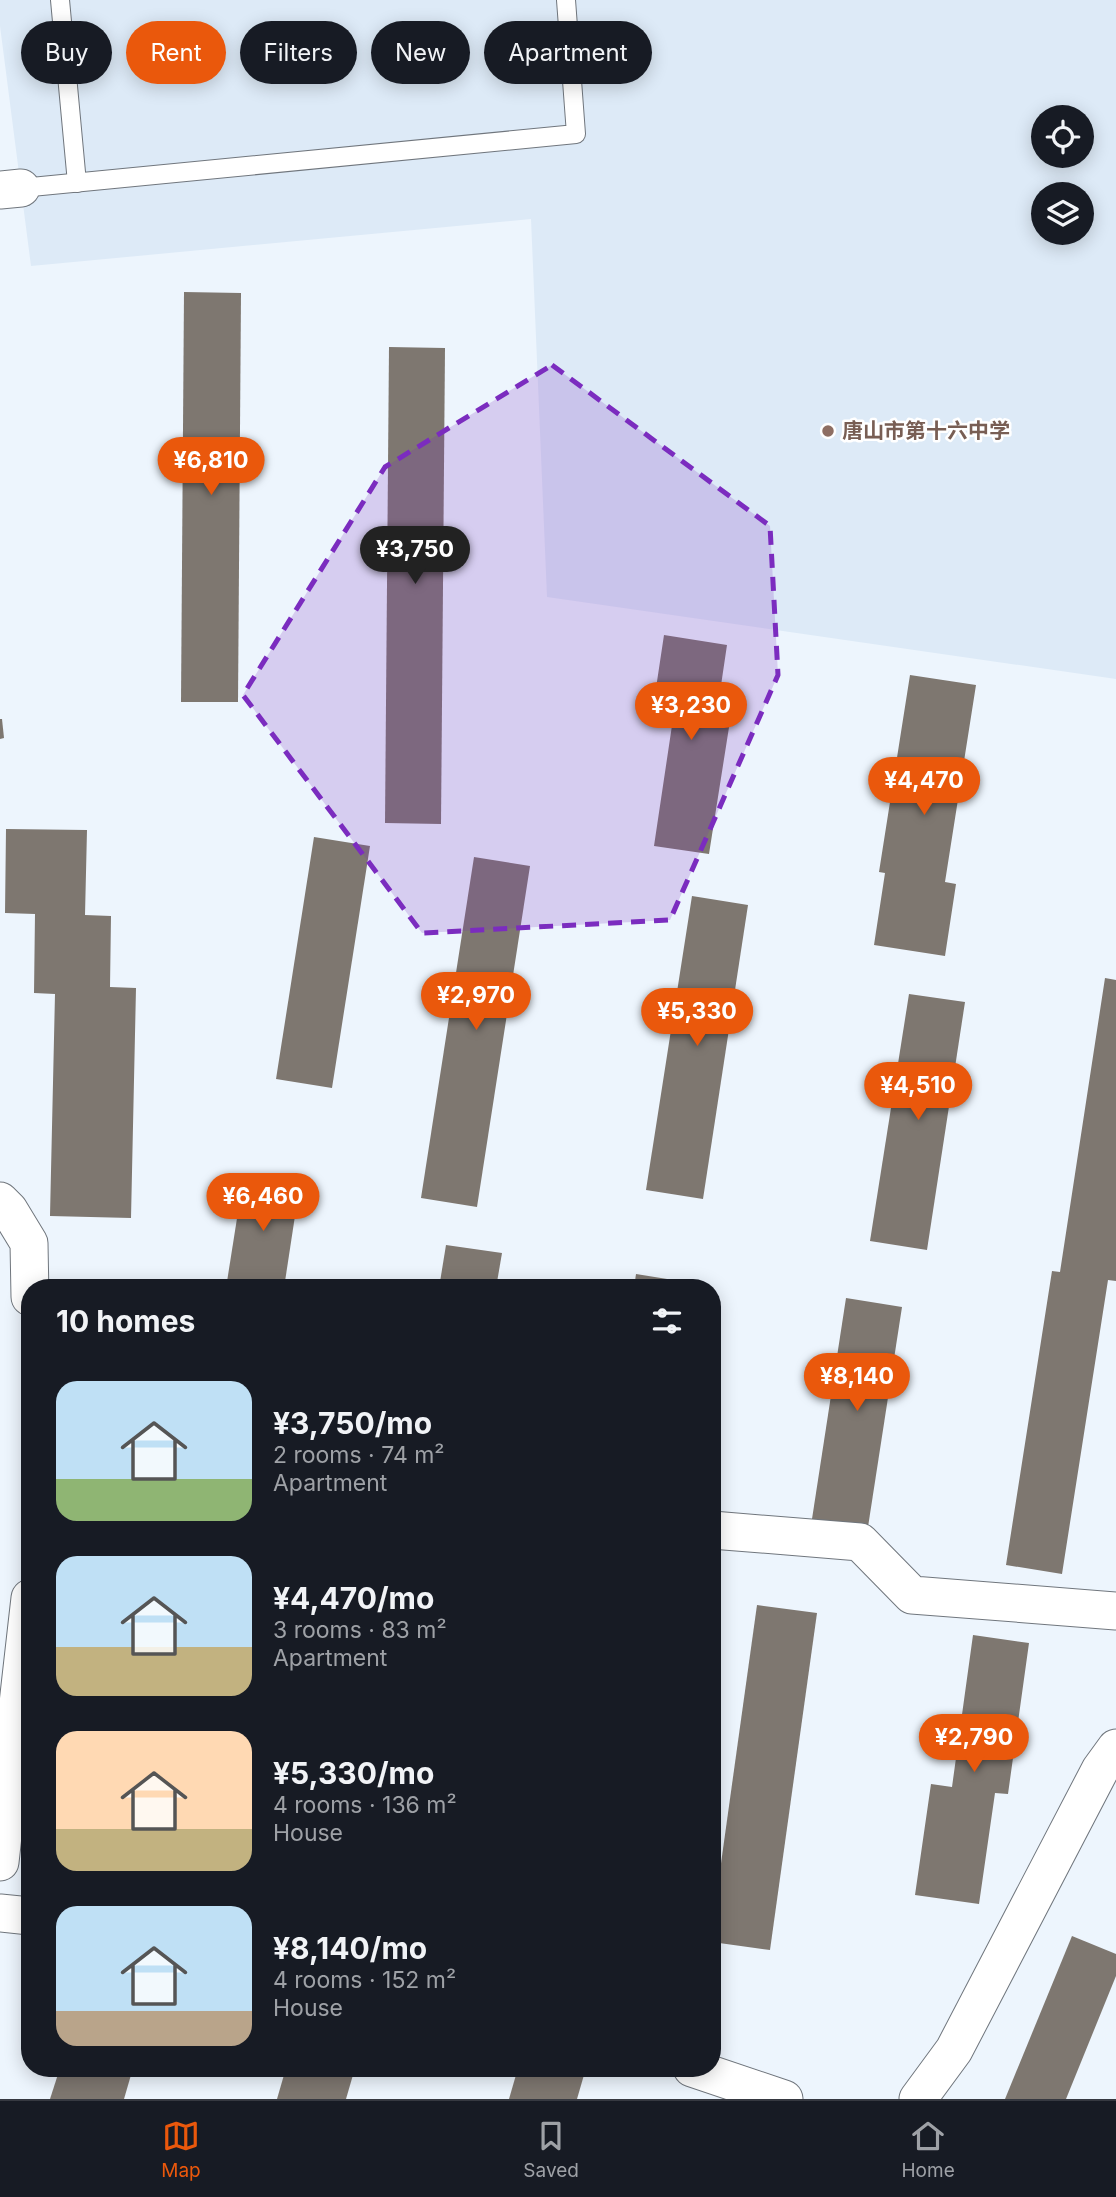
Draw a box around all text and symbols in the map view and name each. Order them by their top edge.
chip: Buy [21,21,112,84]
chip: Rent [126,21,226,84]
chip: Filters [240,21,357,84]
chip: New [371,21,470,84]
chip: Apartment [484,21,652,84]
map controls [1031,105,1094,245]
button: locate [1031,105,1094,168]
button: layers [1031,182,1094,245]
place label: 唐山市第十六中学 [842,418,1010,443]
marker: 唐山市第十六中学 [820,423,836,439]
pin: ¥6,810 [154,438,268,497]
text: ¥6,810 [174,446,248,474]
pin: ¥3,750 [358,526,472,586]
text: ¥3,750 [376,535,454,563]
pin: ¥3,230 [634,682,748,742]
text: ¥3,230 [651,691,731,719]
pin: ¥4,470 [867,758,981,817]
text: ¥4,470 [884,766,964,794]
pin: ¥2,970 [419,972,533,1032]
text: ¥2,970 [437,981,515,1009]
pin: ¥5,330 [640,988,754,1048]
text: ¥5,330 [657,997,737,1025]
pin: ¥4,510 [861,1062,975,1122]
text: ¥4,510 [880,1071,956,1099]
pin: ¥6,460 [206,1174,320,1233]
text: ¥6,460 [222,1182,304,1210]
icon: filters [648,1302,686,1340]
text: 10 homes [56,1303,195,1339]
pin: ¥8,140 [800,1354,914,1413]
text: ¥8,140 [820,1362,894,1390]
text: ¥3,750/mo [273,1405,432,1441]
icon: home [112,1409,196,1493]
text: 2 rooms · 74 m² [273,1441,445,1469]
text: Apartment [273,1469,387,1497]
text: ¥4,470/mo [273,1580,434,1616]
icon: home [112,1584,196,1668]
text: 3 rooms · 83 m² [273,1616,447,1644]
text: Apartment [273,1644,387,1672]
pin: ¥2,790 [917,1714,1031,1774]
text: ¥2,790 [935,1723,1013,1751]
text: ¥5,330/mo [273,1755,434,1791]
icon: home [112,1759,196,1843]
text: 4 rooms · 136 m² [273,1791,457,1819]
text: House [273,1819,343,1847]
text: ¥8,140/mo [273,1930,427,1966]
icon: home [112,1934,196,2018]
text: 4 rooms · 152 m² [273,1966,456,1994]
text: House [273,1994,343,2022]
tab: Map [161,2117,201,2182]
tab: Saved [523,2117,579,2182]
tab: Home [901,2117,955,2182]

